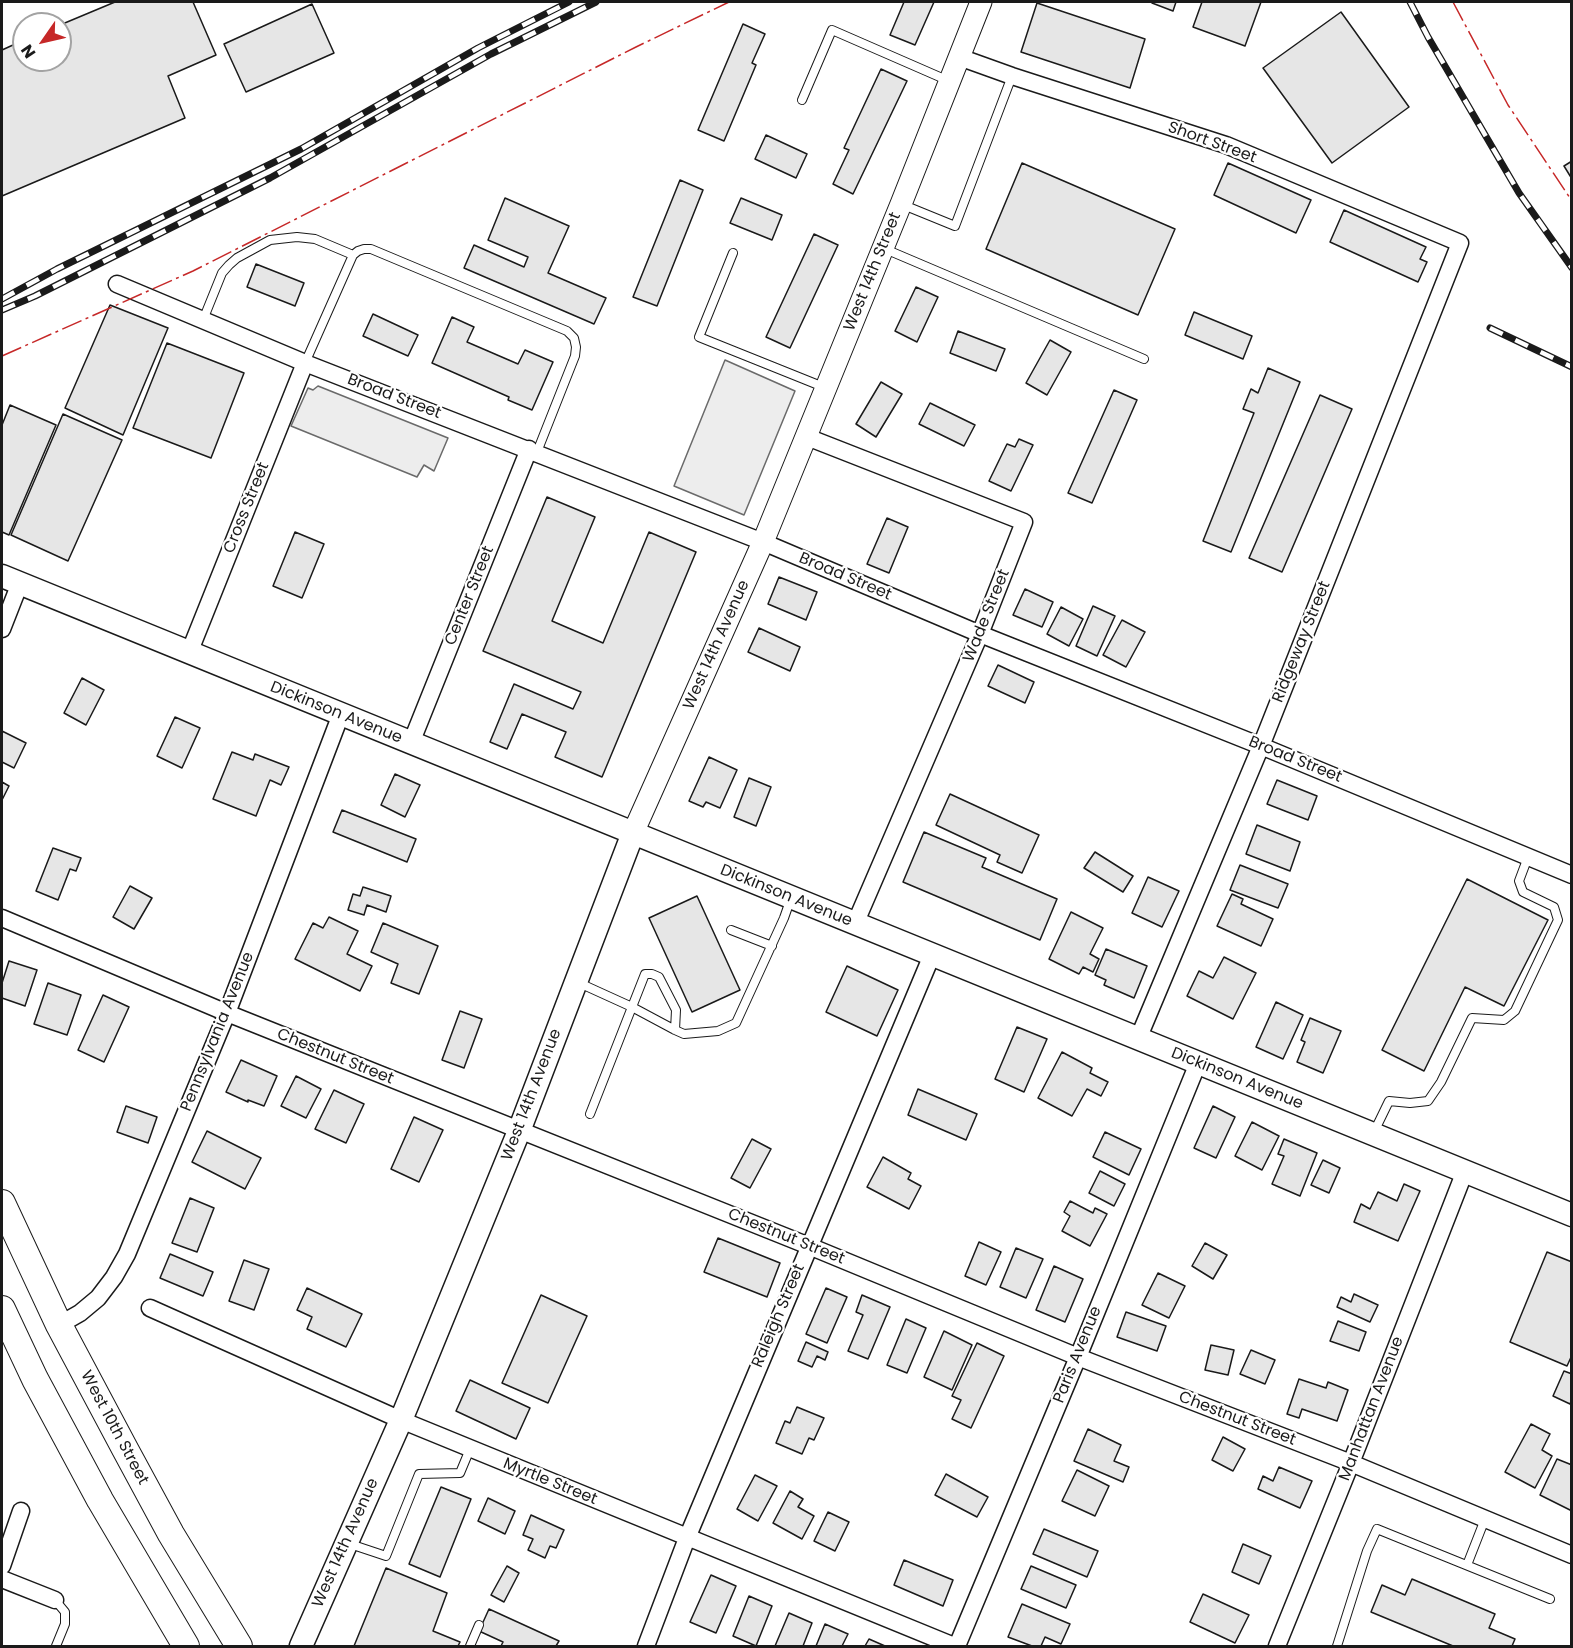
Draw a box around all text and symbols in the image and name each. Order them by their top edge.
north arrow [12,12,72,72]
text: N [15,40,41,63]
street label: Short Street [1165,118,1259,168]
street label: West 14th Street [840,210,906,334]
street label: Broad Street [344,370,444,424]
street label: Cross Street [220,460,274,556]
street label: Center Street [441,544,499,648]
street label: Broad Street [796,549,894,605]
street label: Wade Street [960,567,1014,665]
street label: West 14th Avenue [680,577,754,713]
street label: Ridgeway Street [1269,578,1335,706]
street label: Dickinson Avenue [267,678,405,748]
street label: Broad Street [1246,733,1344,787]
street label: Dickinson Avenue [717,861,855,931]
street label: Pennsylvania Avenue [177,950,259,1114]
street label: Chestnut Street [274,1025,396,1089]
street label: West 14th Avenue [498,1026,566,1164]
street label: Dickinson Avenue [1168,1044,1306,1114]
street label: Chestnut Street [725,1205,847,1269]
street label: Raleigh Street [749,1261,809,1371]
street label: Paris Avenue [1050,1304,1106,1406]
street label: Manhattan Avenue [1336,1334,1408,1484]
street label: West 10th Street [76,1368,152,1488]
street label: Chestnut Street [1176,1388,1298,1450]
street label: Myrtle Street [500,1454,600,1510]
street label: West 14th Avenue [309,1475,383,1611]

